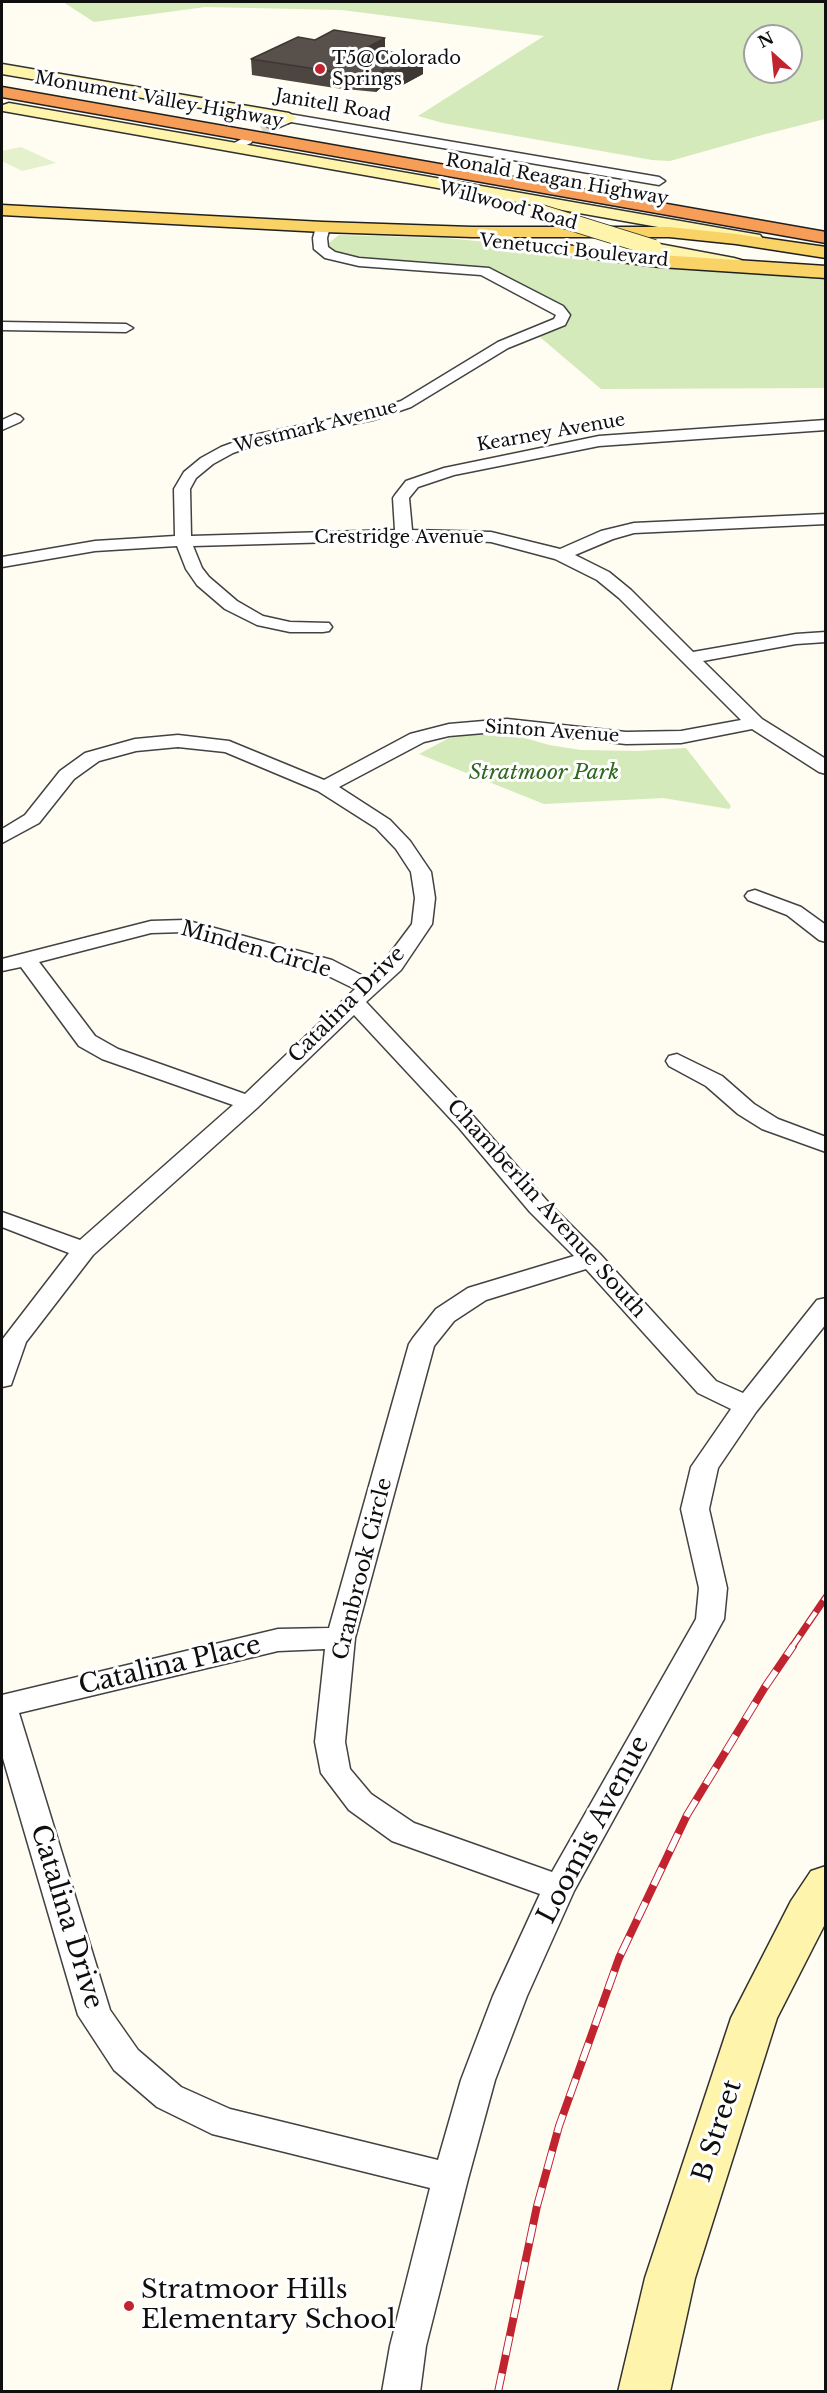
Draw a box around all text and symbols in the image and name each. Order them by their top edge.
north arrow [743,24,803,84]
text: N [754,27,777,52]
place label: T5@Colorado Springs [332,48,461,90]
marker: T5@Colorado Springs [313,62,327,76]
street label: Monument Valley Highway [33,67,285,133]
street label: Janitell Road [274,85,392,127]
street label: Ronald Reagan Highway [444,150,670,210]
street label: Willwood Road [436,177,580,235]
street label: Venetucci Boulevard [478,230,670,272]
street label: Westmark Avenue [232,396,400,458]
street label: Kearney Avenue [475,409,627,457]
street label: Crestridge Avenue [314,527,484,549]
street label: Sinton Avenue [484,717,620,747]
park label: Stratmoor Park [469,760,619,786]
street label: Minden Circle [178,917,334,983]
street label: Catalina Drive [284,942,410,1068]
street label: Chamberlin Avenue South [441,1095,651,1323]
street label: Cranbrook Circle [328,1475,398,1663]
street label: Catalina Place [76,1630,264,1702]
street label: Loomis Avenue [531,1731,657,1929]
street label: Catalina Drive [23,1821,109,2013]
street label: B Street [687,2076,749,2186]
place label: Stratmoor Hills Elementary School [141,2275,396,2336]
marker: Stratmoor Hills Elementary School [122,2299,136,2313]

